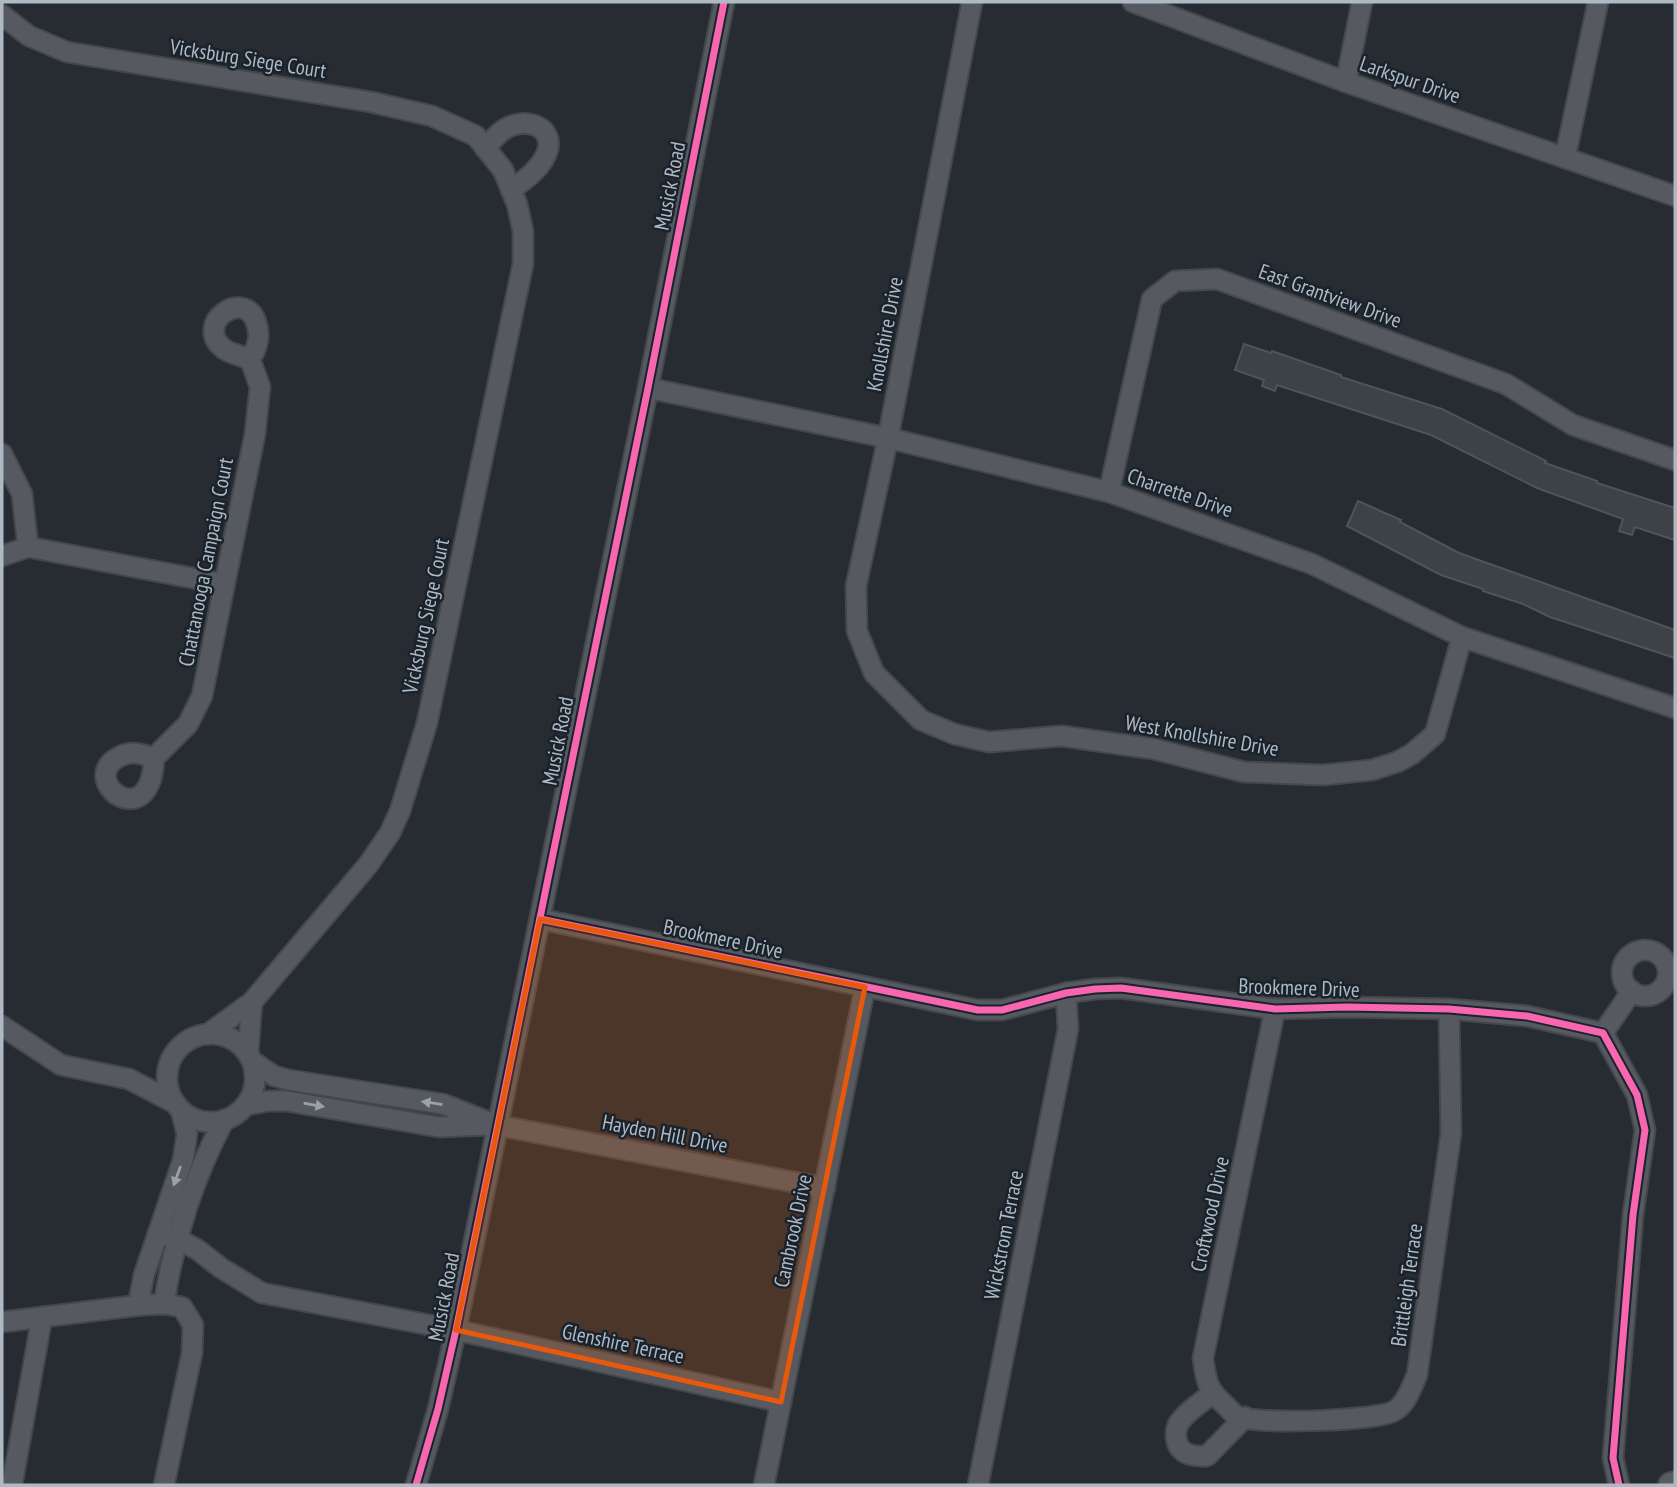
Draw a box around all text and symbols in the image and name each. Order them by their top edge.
street label: Vicksburg Siege Court [167,33,328,84]
street label: Larkspur Drive [1356,50,1464,109]
street label: Musick Road [648,139,691,232]
street label: East Grantview Drive [1255,257,1405,334]
street label: Knollshire Drive [860,274,909,393]
street label: Chattanooga Campaign Court [172,455,239,669]
street label: Charrette Drive [1124,462,1237,523]
street label: Vicksburg Siege Court [396,536,455,697]
street label: Musick Road [536,694,579,787]
street label: West Knollshire Drive [1123,709,1281,762]
street label: Brookmere Drive [661,913,785,964]
street label: Brookmere Drive [1238,972,1360,1003]
one-way arrow [421,1097,443,1108]
one-way arrow [303,1100,325,1111]
street label: Hayden Hill Drive [600,1108,730,1159]
street label: Croftwood Drive [1184,1154,1235,1274]
one-way arrow [171,1165,182,1186]
street label: Wickstrom Terrace [978,1168,1029,1302]
street label: Cambrook Drive [767,1172,818,1290]
street label: Brittleigh Terrace [1385,1222,1428,1348]
street label: Musick Road [422,1250,465,1343]
street label: Glenshire Terrace [560,1317,687,1370]

